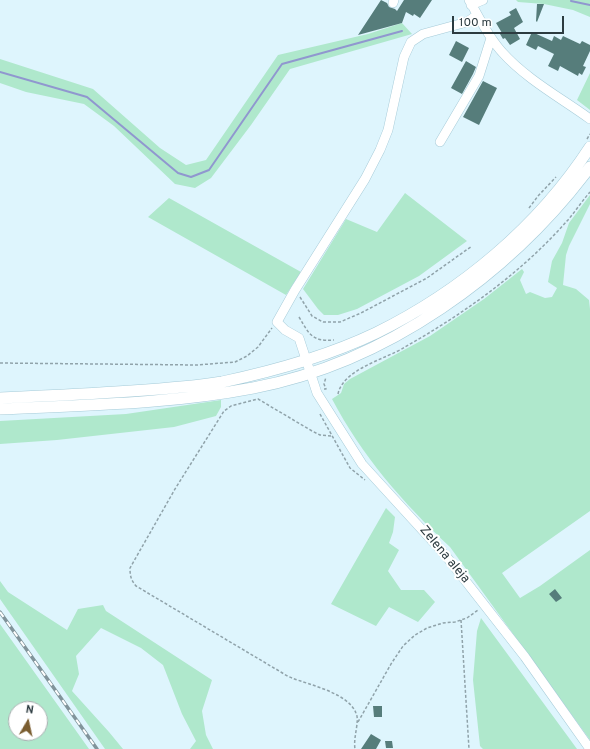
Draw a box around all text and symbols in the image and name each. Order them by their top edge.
scale bar [454,8,566,34]
text: 100 m [459,15,492,31]
street label: Zelena aleja [415,523,473,587]
north arrow [8,701,48,741]
text: N [25,703,35,718]

